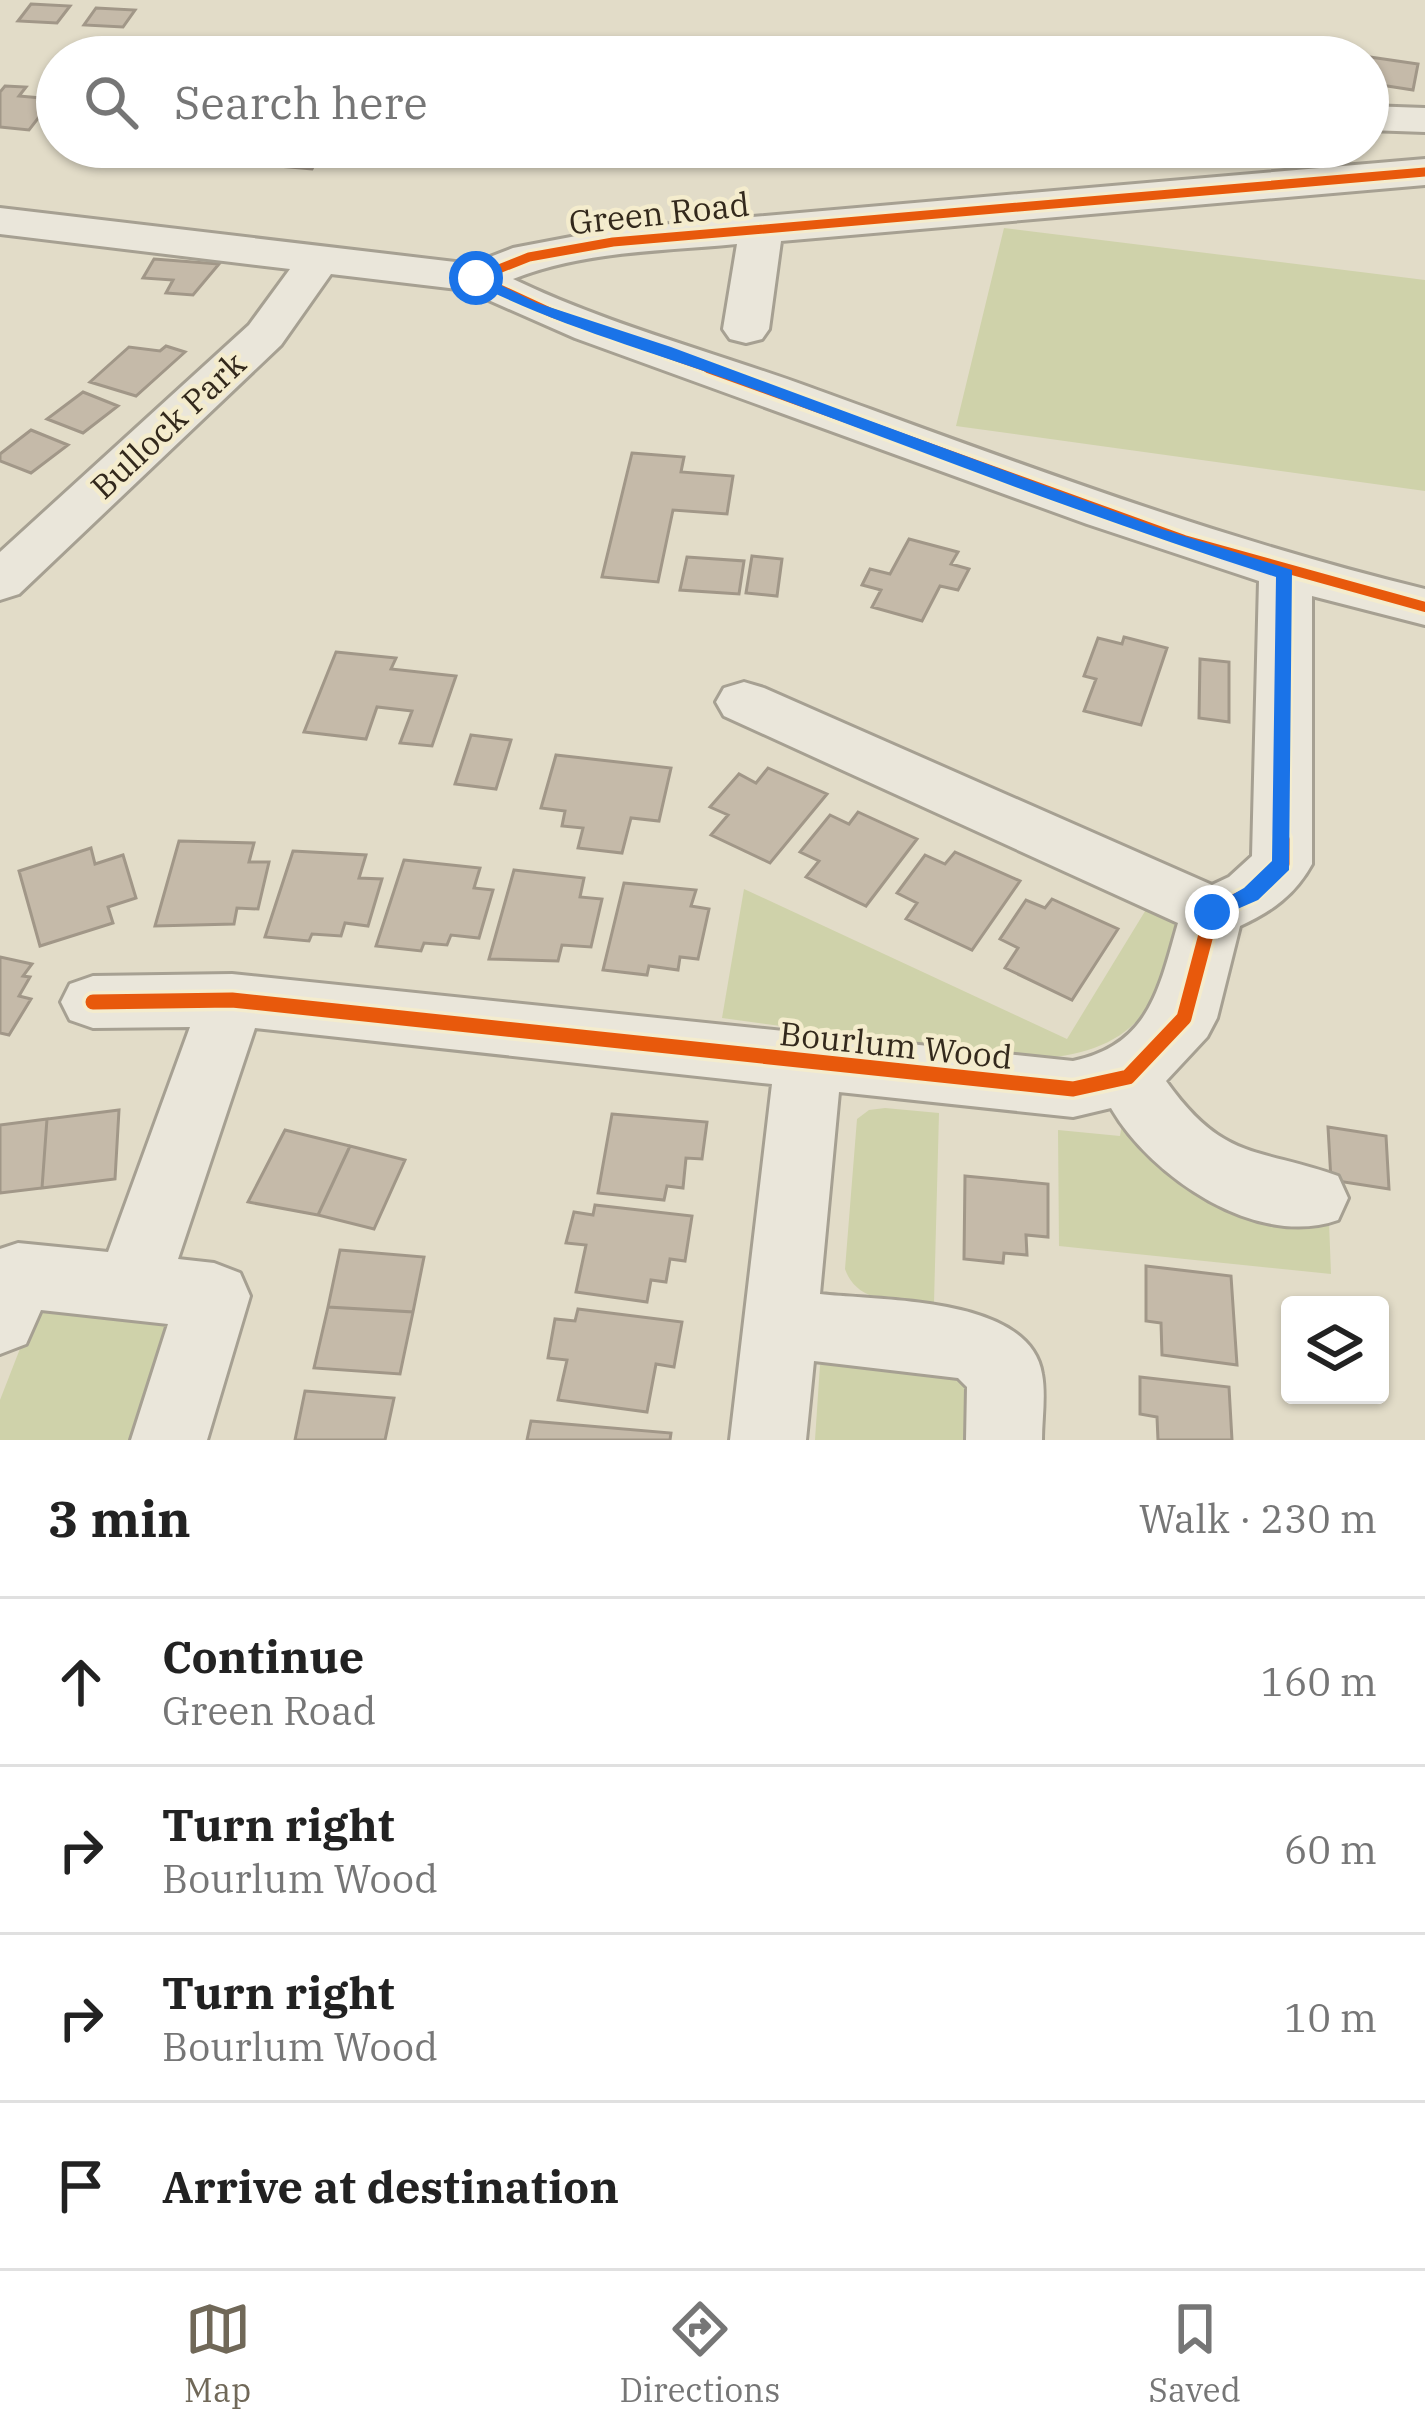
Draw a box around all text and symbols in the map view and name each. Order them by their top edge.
search box [36,36,1389,168]
icon: search [78,69,144,135]
text: Search here [174,73,428,131]
street label: Green Road [567,182,751,243]
route start [449,251,503,305]
street label: Bullock Park [81,342,254,508]
route end [1185,885,1239,939]
street label: Bourlum Wood [778,1011,1014,1078]
map controls [1281,1296,1389,1404]
button: layers [1281,1296,1389,1404]
text: 3 min [48,1485,191,1551]
text: Walk · 230 m [1139,1493,1377,1544]
text: Continue [162,1627,364,1685]
icon: ahead [48,1649,114,1715]
text: 160 m [1261,1656,1377,1707]
text: Green Road [162,1685,376,1736]
text: Turn right [162,1795,394,1853]
icon: right [48,1817,114,1883]
text: 60 m [1284,1824,1377,1875]
text: Bourlum Wood [162,1853,438,1904]
text: Turn right [162,1963,394,2021]
icon: right [48,1985,114,2051]
text: 10 m [1284,1992,1377,2043]
text: Bourlum Wood [162,2021,438,2072]
icon: arrive [48,2153,114,2219]
text: Arrive at destination [162,2157,619,2215]
tab: Map [184,2296,251,2411]
tab: Directions [619,2296,780,2411]
tab: Saved [1148,2296,1241,2411]

